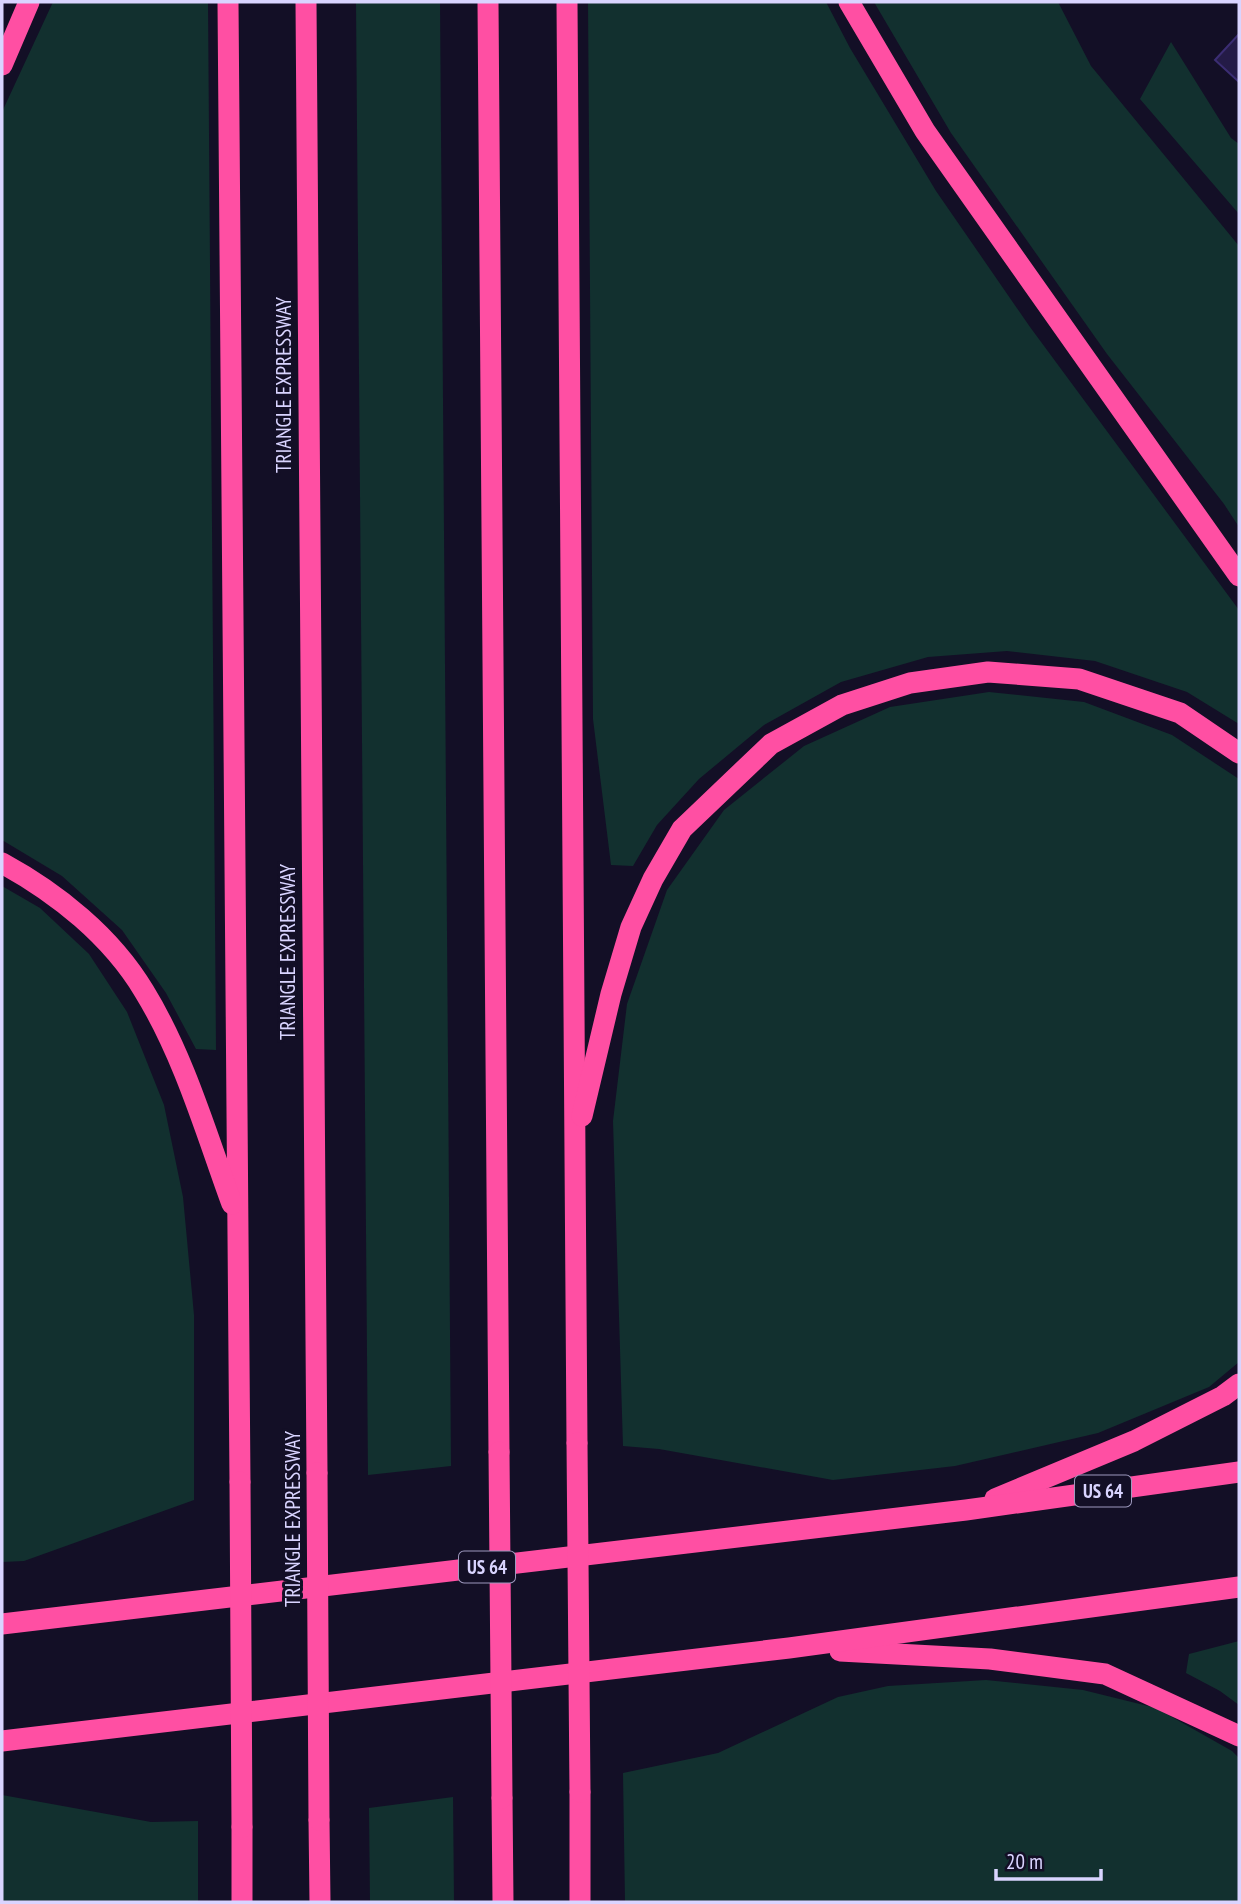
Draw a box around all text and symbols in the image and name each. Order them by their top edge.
street label: TRIANGLE EXPRESSWAY [270,297,297,473]
street label: TRIANGLE EXPRESSWAY [274,864,301,1040]
street label: TRIANGLE EXPRESSWAY [279,1431,306,1607]
road number: US 64 [1075,1476,1131,1506]
road number: US 64 [459,1552,515,1582]
scale bar [996,1838,1101,1882]
text: 20 m [1006,1848,1043,1875]

